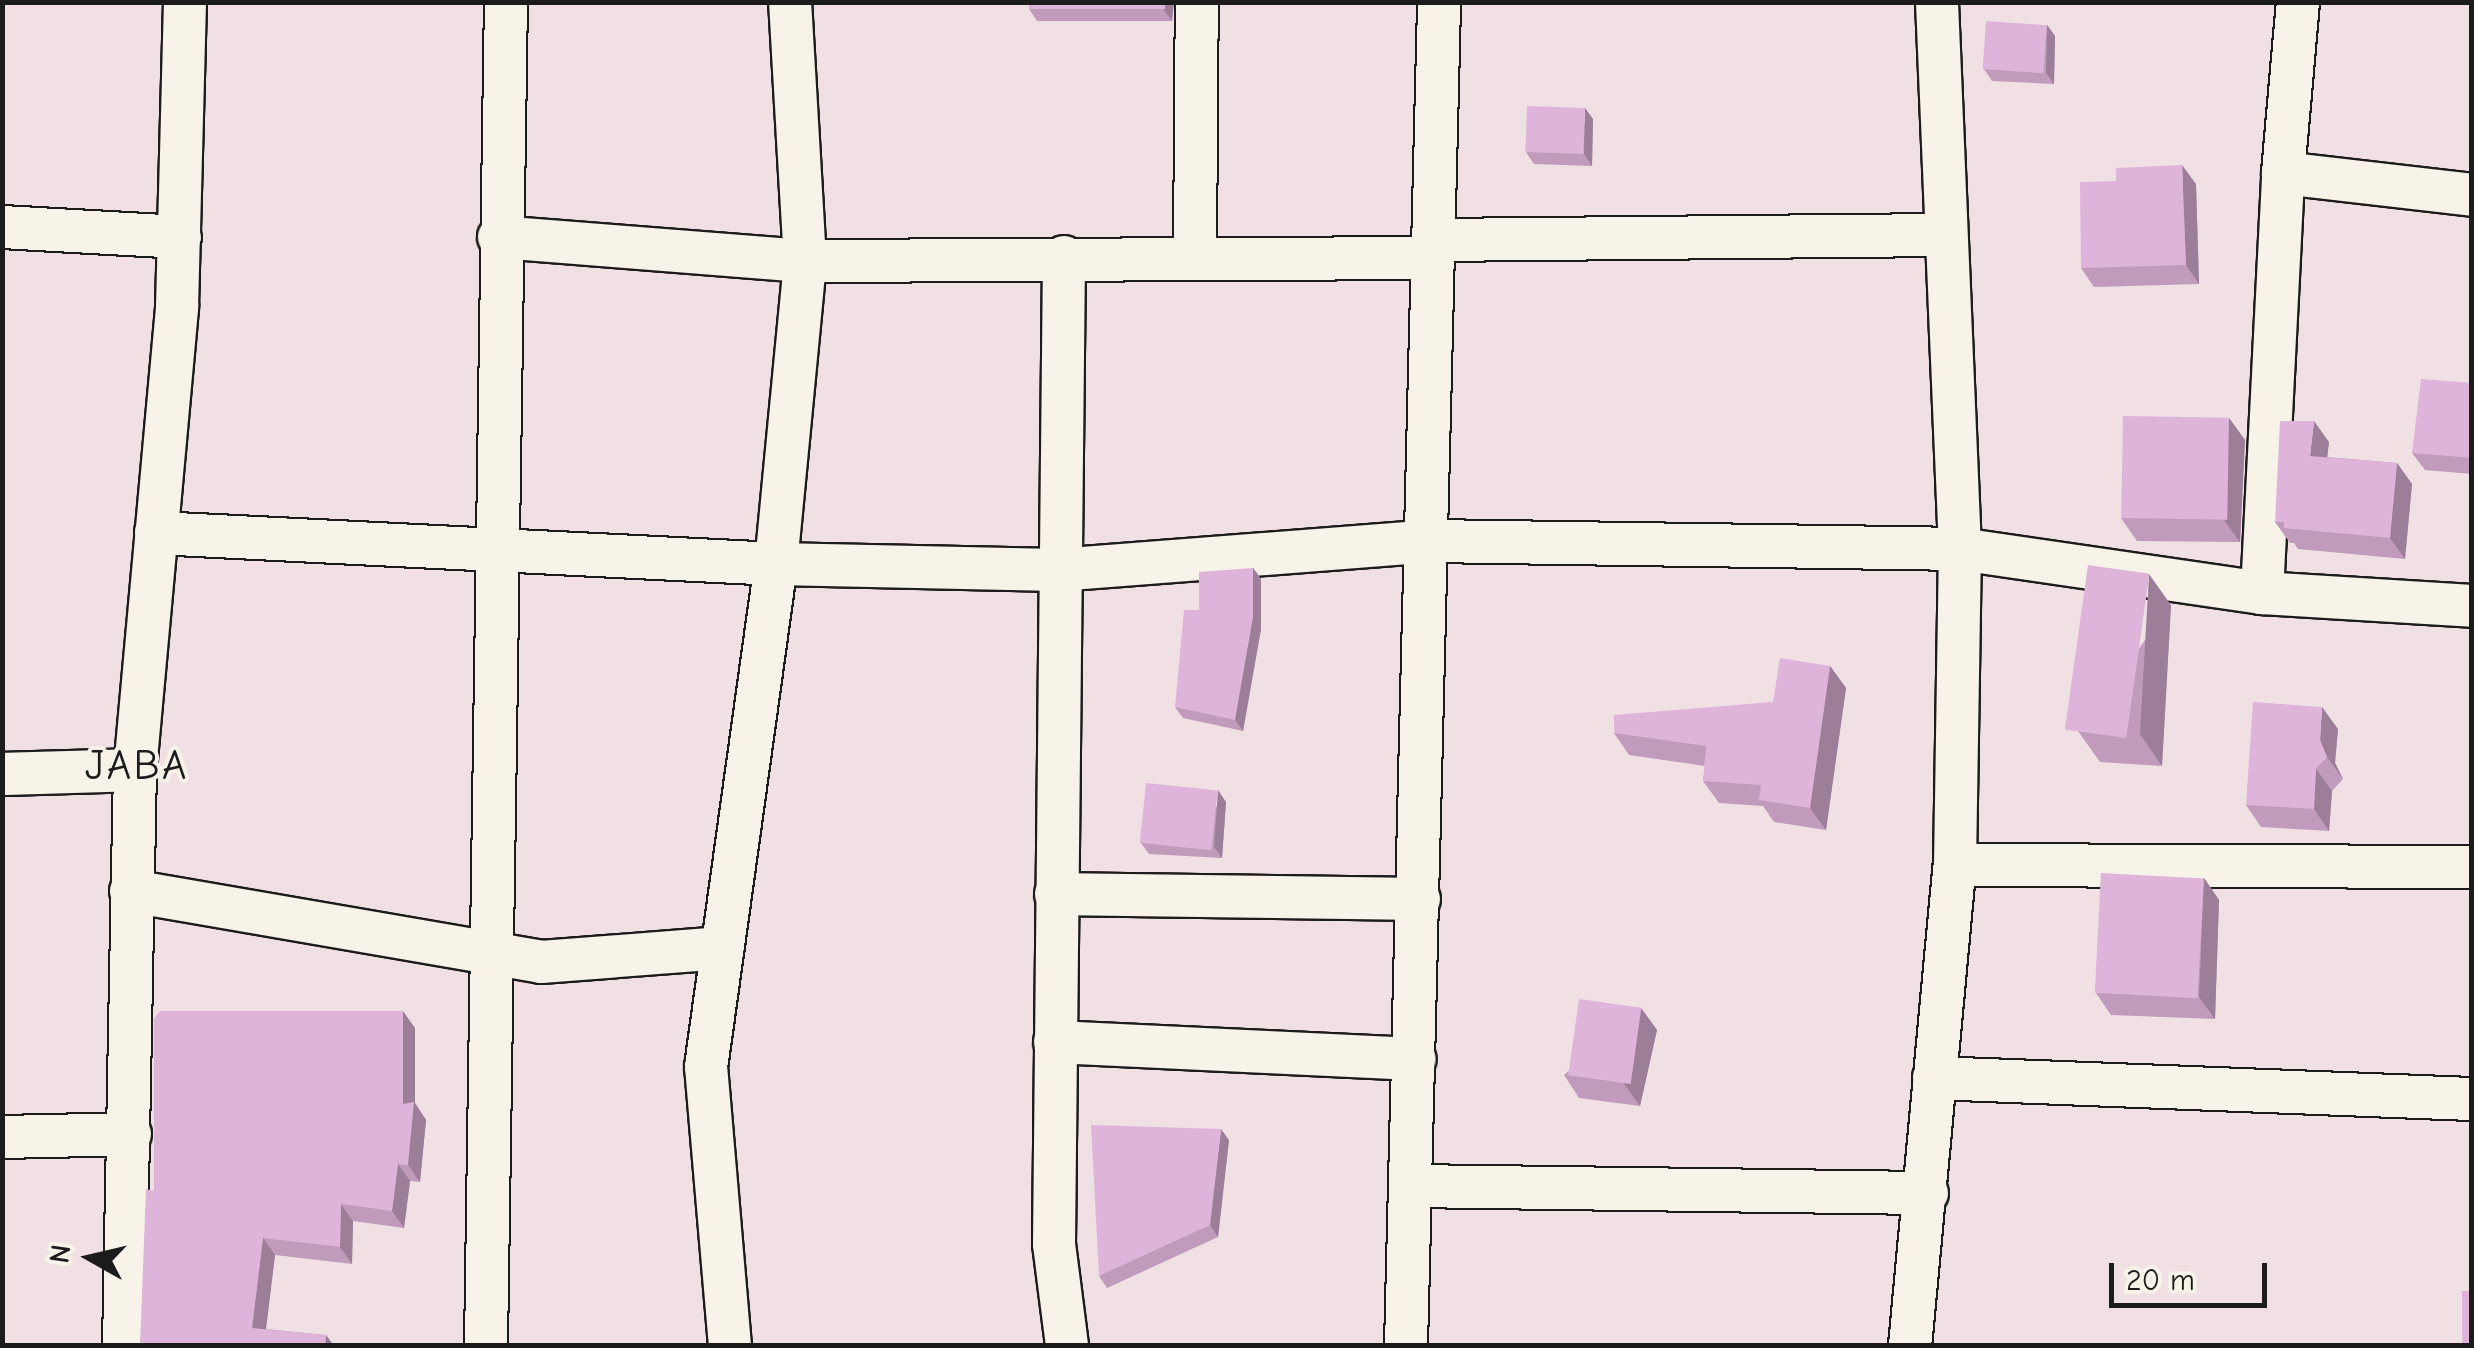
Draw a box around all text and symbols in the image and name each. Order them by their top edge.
district label: JABA [85,741,189,791]
north arrow [40,1208,140,1308]
text: N [43,1243,77,1265]
scale bar [2114,1243,2272,1305]
text: 20 m [2126,1263,2195,1298]

